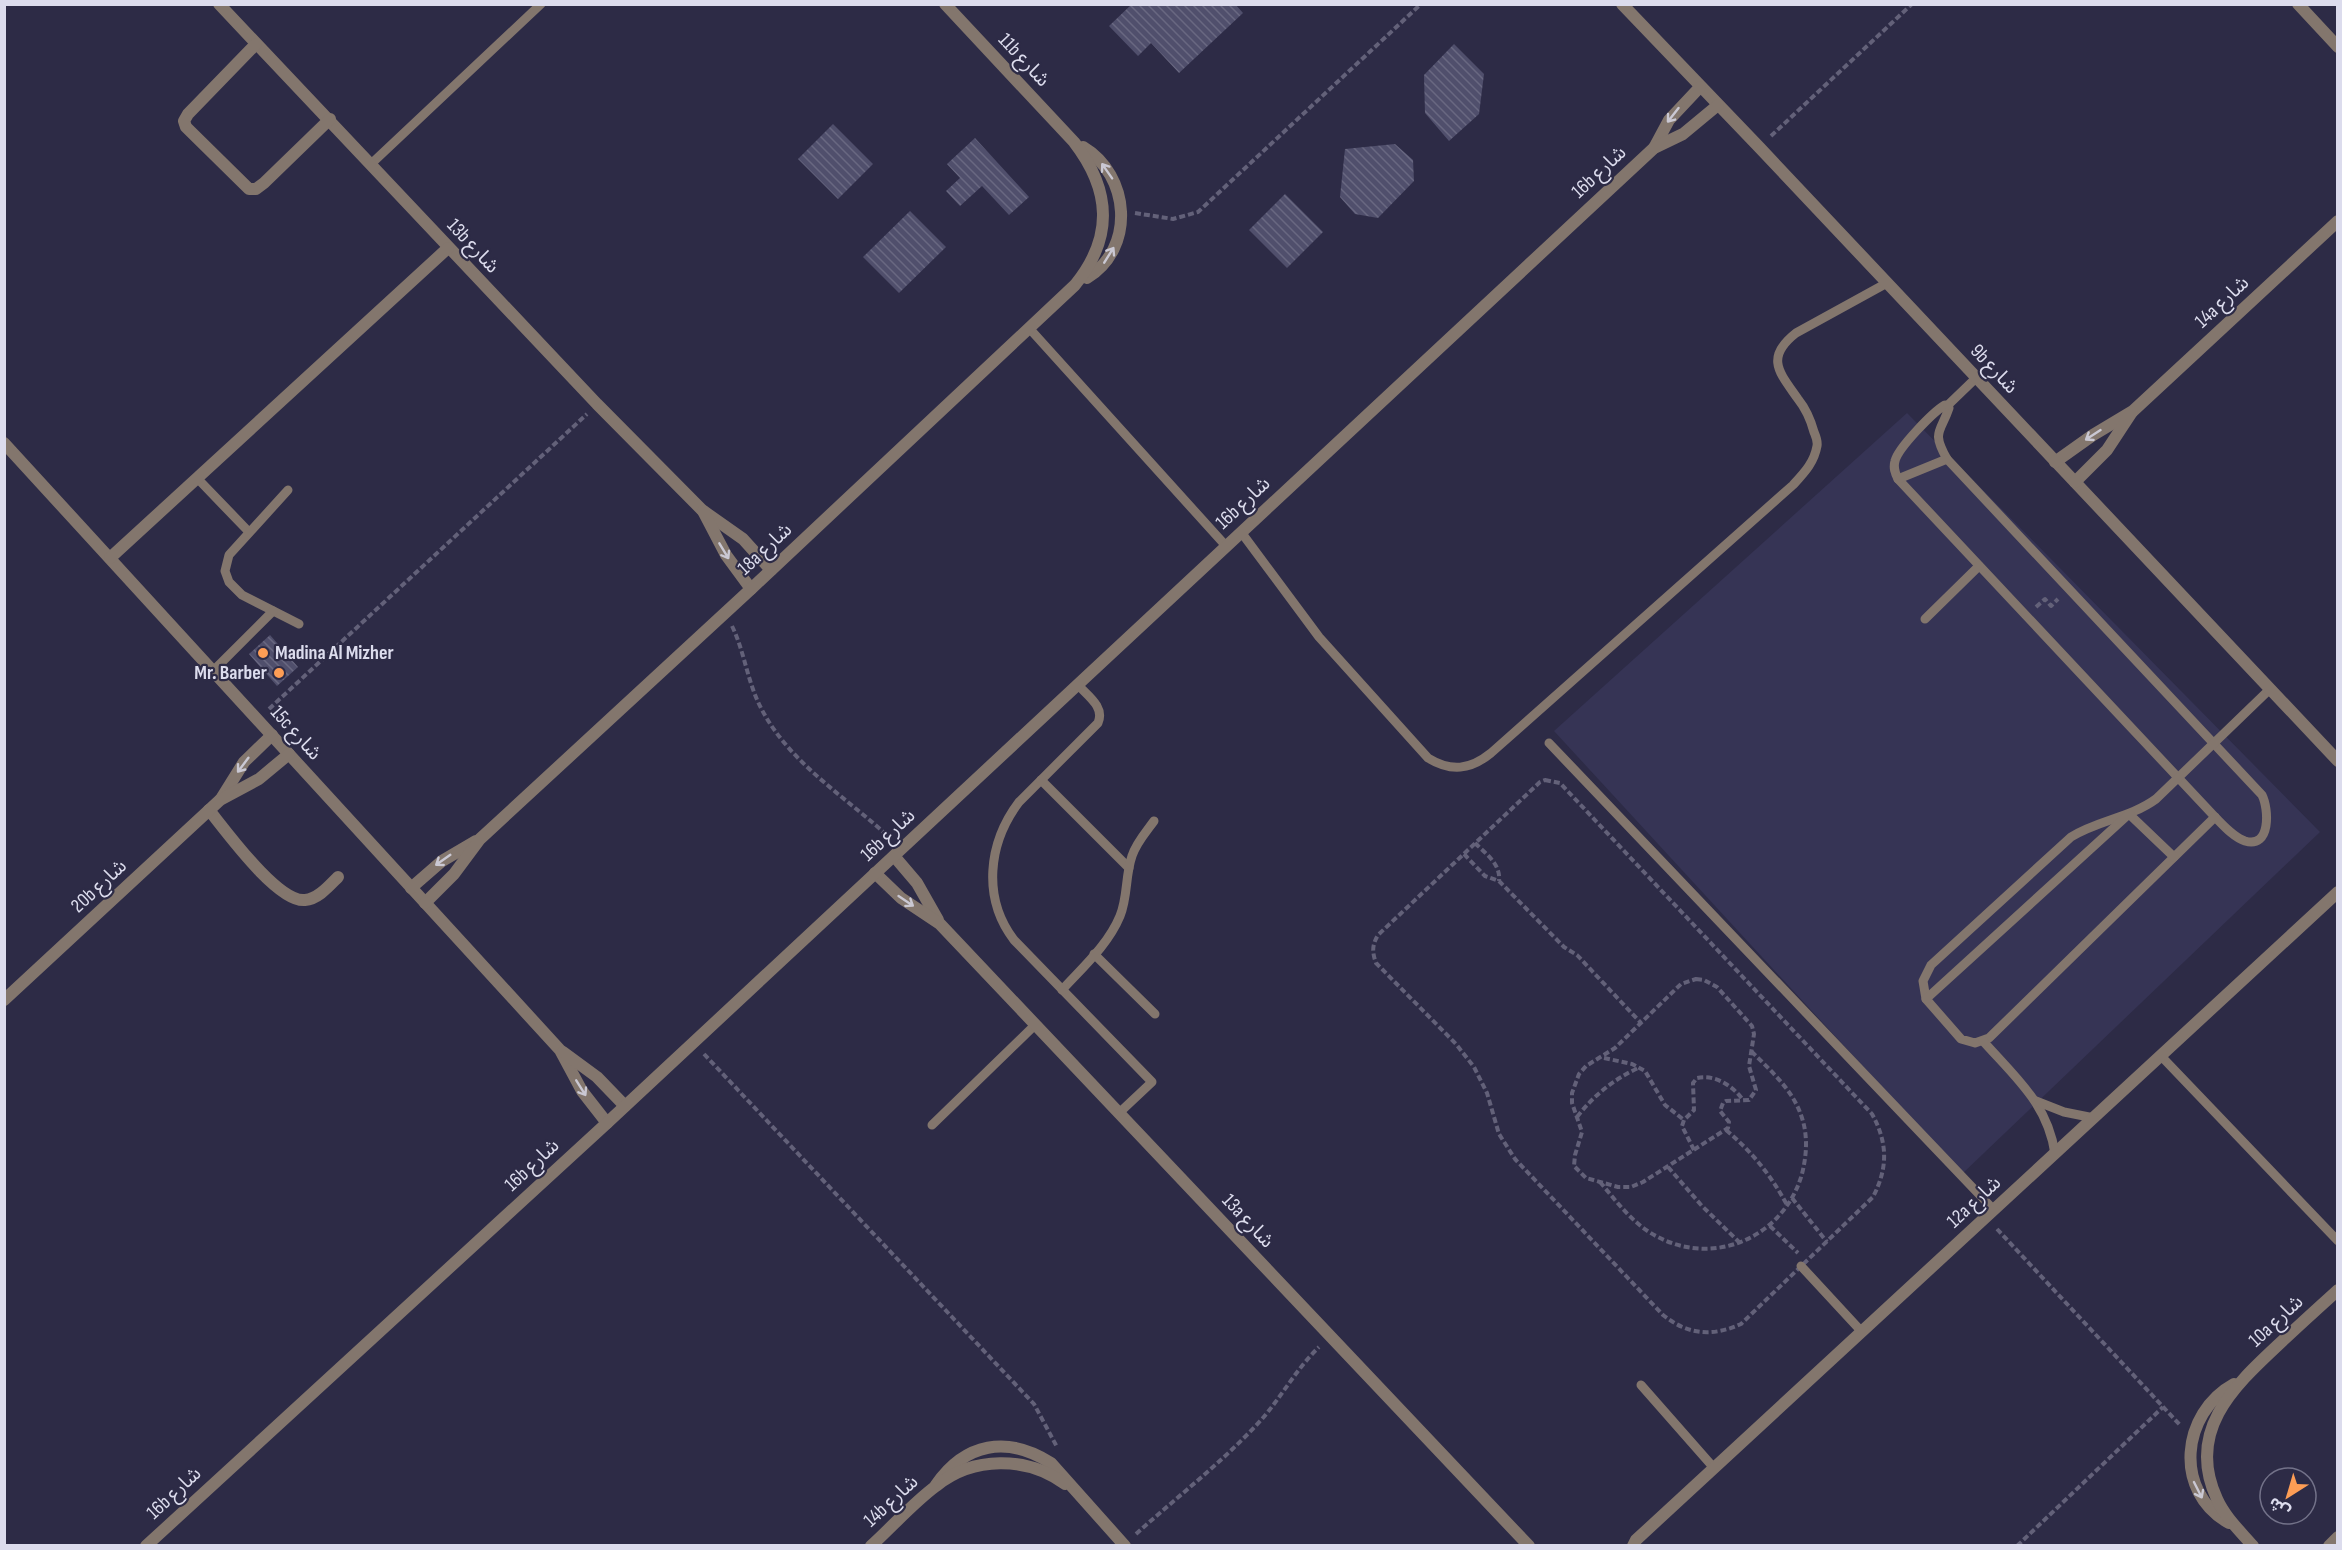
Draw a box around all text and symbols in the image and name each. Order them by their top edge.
street label: 11b شارع [992,28,1055,93]
one-way arrow [1667,107,1680,123]
street label: 16b شارع [1567,141,1633,205]
one-way arrow [1101,163,1113,179]
street label: 13b شارع [440,214,504,280]
one-way arrow [1102,246,1115,263]
street label: 14a شارع [2190,271,2255,334]
street label: 9b شارع [1964,339,2023,400]
one-way arrow [2085,429,2102,441]
street label: 16b شارع [1211,472,1277,536]
street label: 18a شارع [733,518,799,582]
one-way arrow [719,542,731,559]
place label: Madina Al Mizher [275,641,394,665]
marker: Madina Al Mizher [256,646,270,660]
place label: Mr. Barber [194,661,267,685]
marker: Mr. Barber [272,666,286,680]
street label: 15c شارع [264,701,327,767]
one-way arrow [237,757,250,773]
street label: 16b شارع [856,804,922,868]
street label: 20b شارع [66,854,133,919]
one-way arrow [436,854,452,866]
one-way arrow [897,894,914,907]
one-way arrow [576,1079,588,1096]
street label: 16b شارع [500,1134,566,1198]
street label: 12a شارع [1942,1171,2007,1235]
street label: 13a شارع [1216,1189,1279,1254]
street label: 10a شارع [2244,1290,2310,1354]
street label: 16b شارع [142,1462,208,1526]
north arrow [2258,1466,2318,1526]
street label: 14b شارع [859,1470,925,1534]
one-way arrow [2193,1481,2204,1499]
text: ش [2265,1493,2294,1521]

